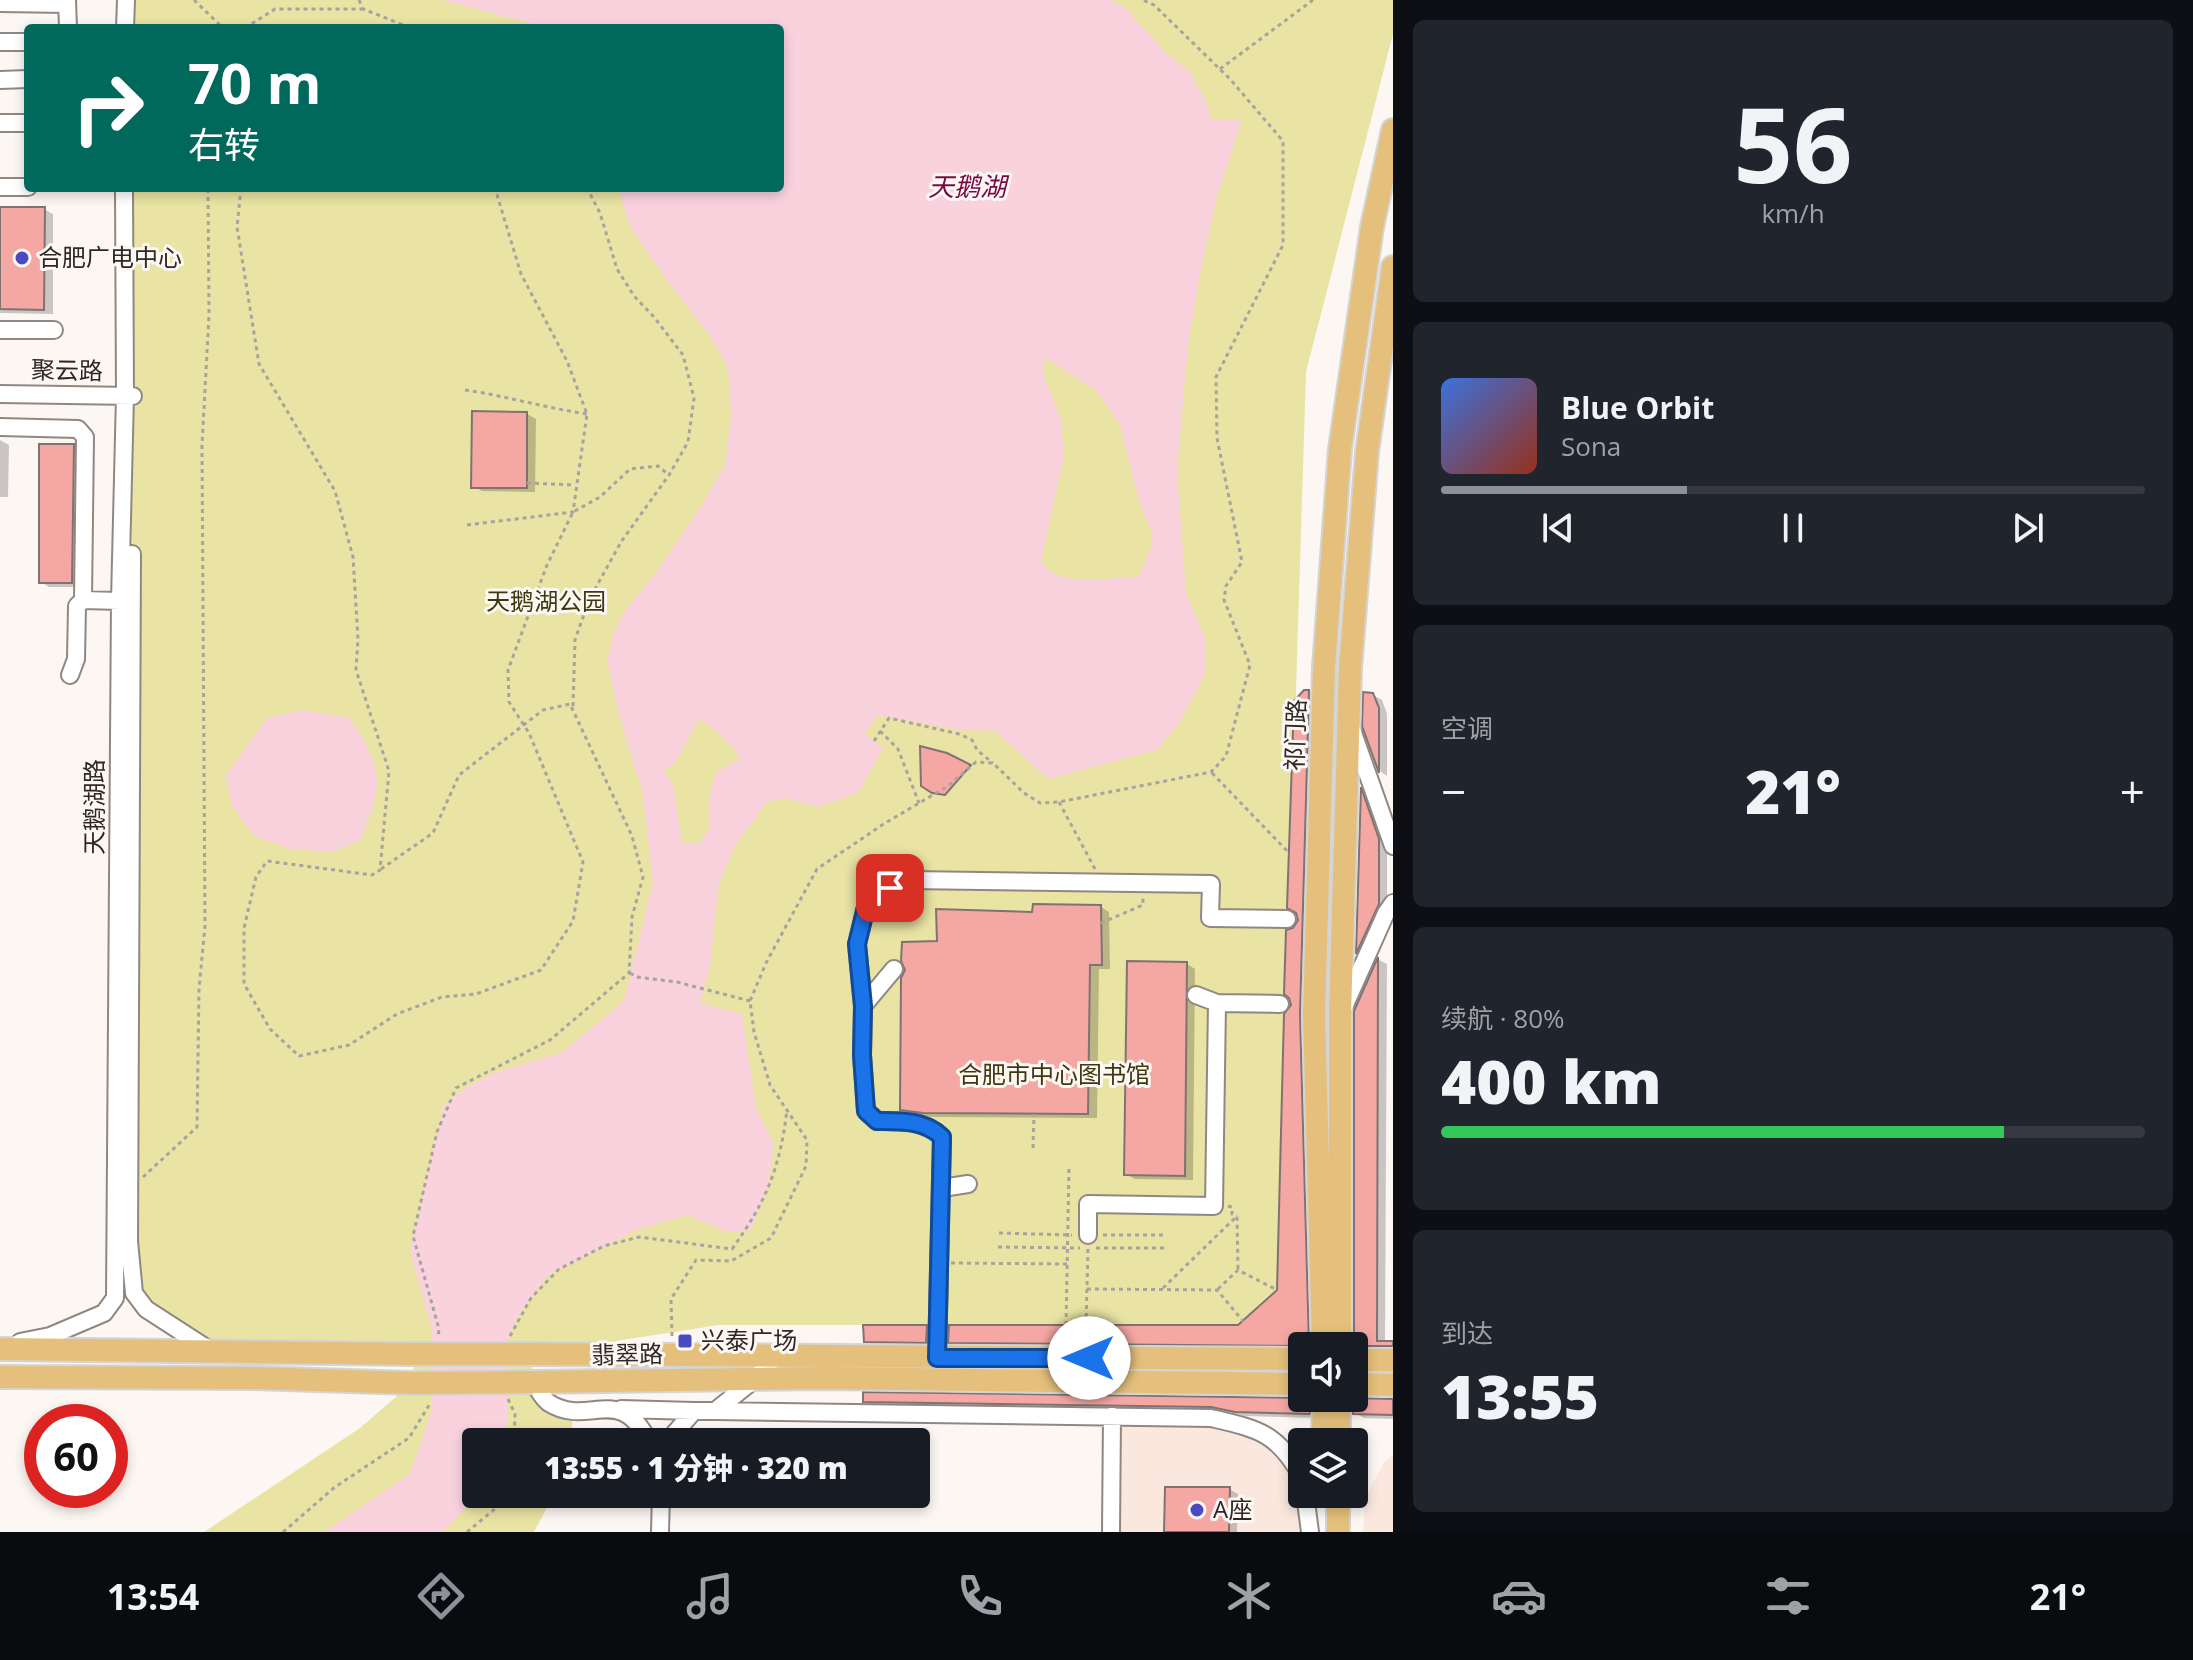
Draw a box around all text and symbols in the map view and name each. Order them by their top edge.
text: 70 m [188,44,322,120]
icon: right [56,56,160,160]
text: 56 [1734,72,1852,213]
text: 右转 [188,120,260,169]
water label: 天鹅湖 [928,168,1010,204]
text: km/h [1761,195,1825,231]
place label: 合肥广电中心 [38,240,182,273]
marker: 合肥广电中心 [13,249,31,267]
street label: 聚云路 [31,352,103,387]
text: Blue Orbit [1561,387,1714,428]
text: Sona [1561,428,1621,464]
icon: previous [1536,506,1580,550]
icon: pause [1771,506,1815,550]
icon: next [2006,506,2050,550]
park label: 天鹅湖公园 [486,584,606,617]
street label: 祁门路 [1277,698,1312,772]
text: 空调 [1441,710,1493,746]
text: 21° [1745,750,1841,832]
street label: 天鹅湖路 [77,759,110,855]
text: − [1441,761,1466,821]
text: + [2120,761,2145,821]
pin [856,854,924,922]
icon: arrive [868,866,912,910]
text: 续航 · 80% [1441,1000,1565,1036]
text: 400 km [1441,1040,1662,1122]
park label: 合肥市中心图书馆 [958,1057,1150,1090]
text: 到达 [1441,1315,1493,1351]
position arrow [1047,1316,1131,1400]
place label: 兴泰广场 [701,1323,797,1356]
marker: 兴泰广场 [676,1332,694,1350]
map controls [1288,1332,1368,1508]
button: sound [1288,1332,1368,1412]
street label: 翡翠路 [591,1336,663,1371]
text: 13:55 [1441,1355,1599,1437]
speed limit sign: 60 [24,1404,128,1508]
button: layers [1288,1428,1368,1508]
text: 13:55 · 1 分钟 · 320 m [544,1447,848,1488]
place label: A座 [1213,1492,1252,1525]
marker: A座 [1188,1501,1206,1519]
icon: directions [413,1568,469,1624]
icon: music [682,1568,738,1624]
icon: phone [952,1568,1008,1624]
icon: climate [1221,1568,1277,1624]
icon: car [1491,1568,1547,1624]
icon: filters [1760,1568,1816,1624]
text: 13:54 [107,1572,199,1621]
text: 21° [2030,1572,2086,1621]

